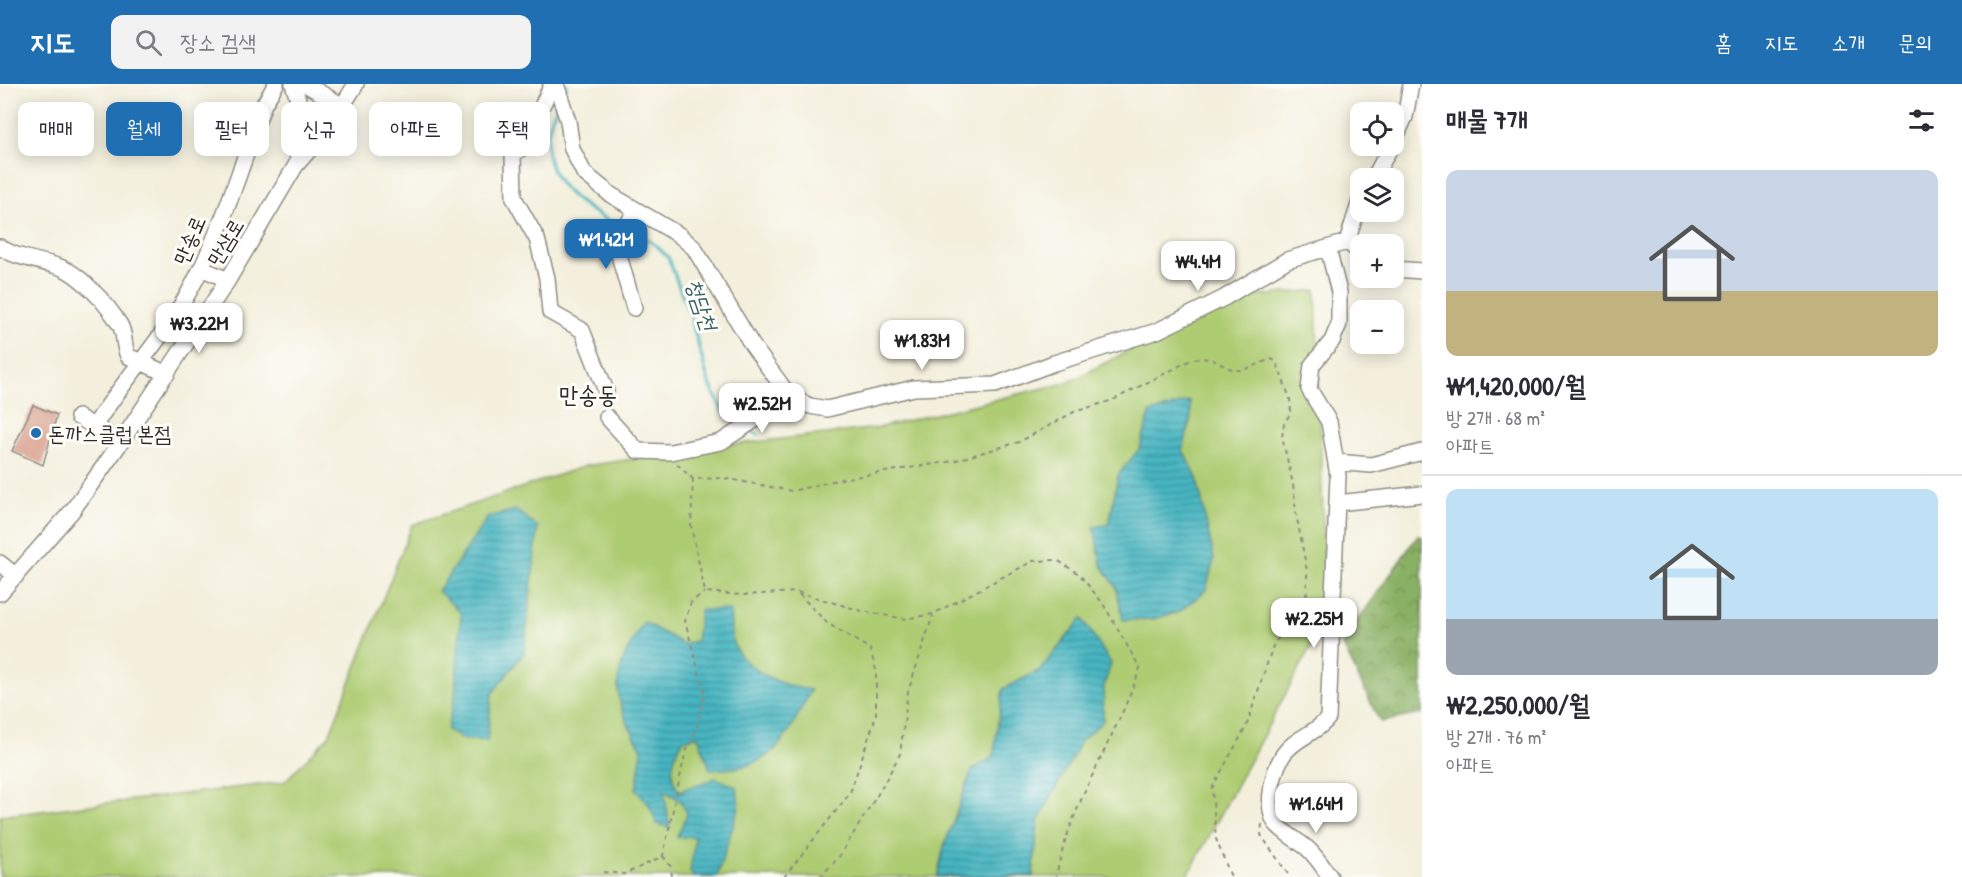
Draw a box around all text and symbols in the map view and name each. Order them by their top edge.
search box [111,15,531,69]
text: 지도 [30,23,75,61]
icon: search [132,26,165,59]
text: 장소 검색 [180,27,256,57]
text: 홈 [1715,28,1732,57]
text: 지도 [1765,28,1798,57]
text: 소개 [1831,28,1865,57]
text: 문의 [1898,28,1932,57]
chip: 매매 [18,102,94,156]
chip: 월세 [106,102,182,156]
chip: 필터 [194,102,269,156]
chip: 신규 [281,102,357,156]
chip: 아파트 [369,102,462,156]
chip: 주택 [474,102,550,156]
map controls [1350,102,1404,354]
button: locate [1350,102,1404,156]
text: 매물 7개 [1446,102,1528,137]
icon: filters [1905,104,1938,137]
button: layers [1350,168,1404,222]
icon: home [1638,209,1746,317]
street label: 만송로 [166,211,212,269]
street label: 만삼로 [200,213,250,271]
pin: ₩1.42M [557,219,655,270]
text: ₩1.42M [578,225,634,252]
button: + [1350,234,1404,288]
pin: ₩4.4M [1156,241,1240,292]
text: ₩4.4M [1175,247,1221,274]
water label: 청담천 [679,274,726,336]
button: − [1350,300,1404,354]
pin: ₩3.22M [150,303,248,354]
text: ₩3.22M [170,309,228,336]
pin: ₩1.83M [873,320,971,371]
text: ₩1.83M [894,326,950,353]
text: ₩1,420,000/월 [1446,368,1586,403]
district label: 만송동 [559,378,617,410]
pin: ₩2.52M [713,383,811,434]
text: ₩2.52M [733,389,791,416]
text: 방 2개 · 68 m² [1446,404,1545,431]
place label: 돈까스클럽 본점 [48,419,171,448]
marker: 돈까스클럽 본점 [29,426,43,440]
text: 아파트 [1446,432,1494,459]
icon: home [1638,528,1746,636]
pin: ₩2.25M [1265,598,1363,649]
text: ₩2.25M [1285,604,1343,631]
text: ₩2,250,000/월 [1446,687,1590,722]
text: 방 2개 · 76 m² [1446,723,1546,750]
text: 아파트 [1446,751,1494,778]
pin: ₩1.64M [1267,783,1365,834]
text: ₩1.64M [1289,789,1343,816]

